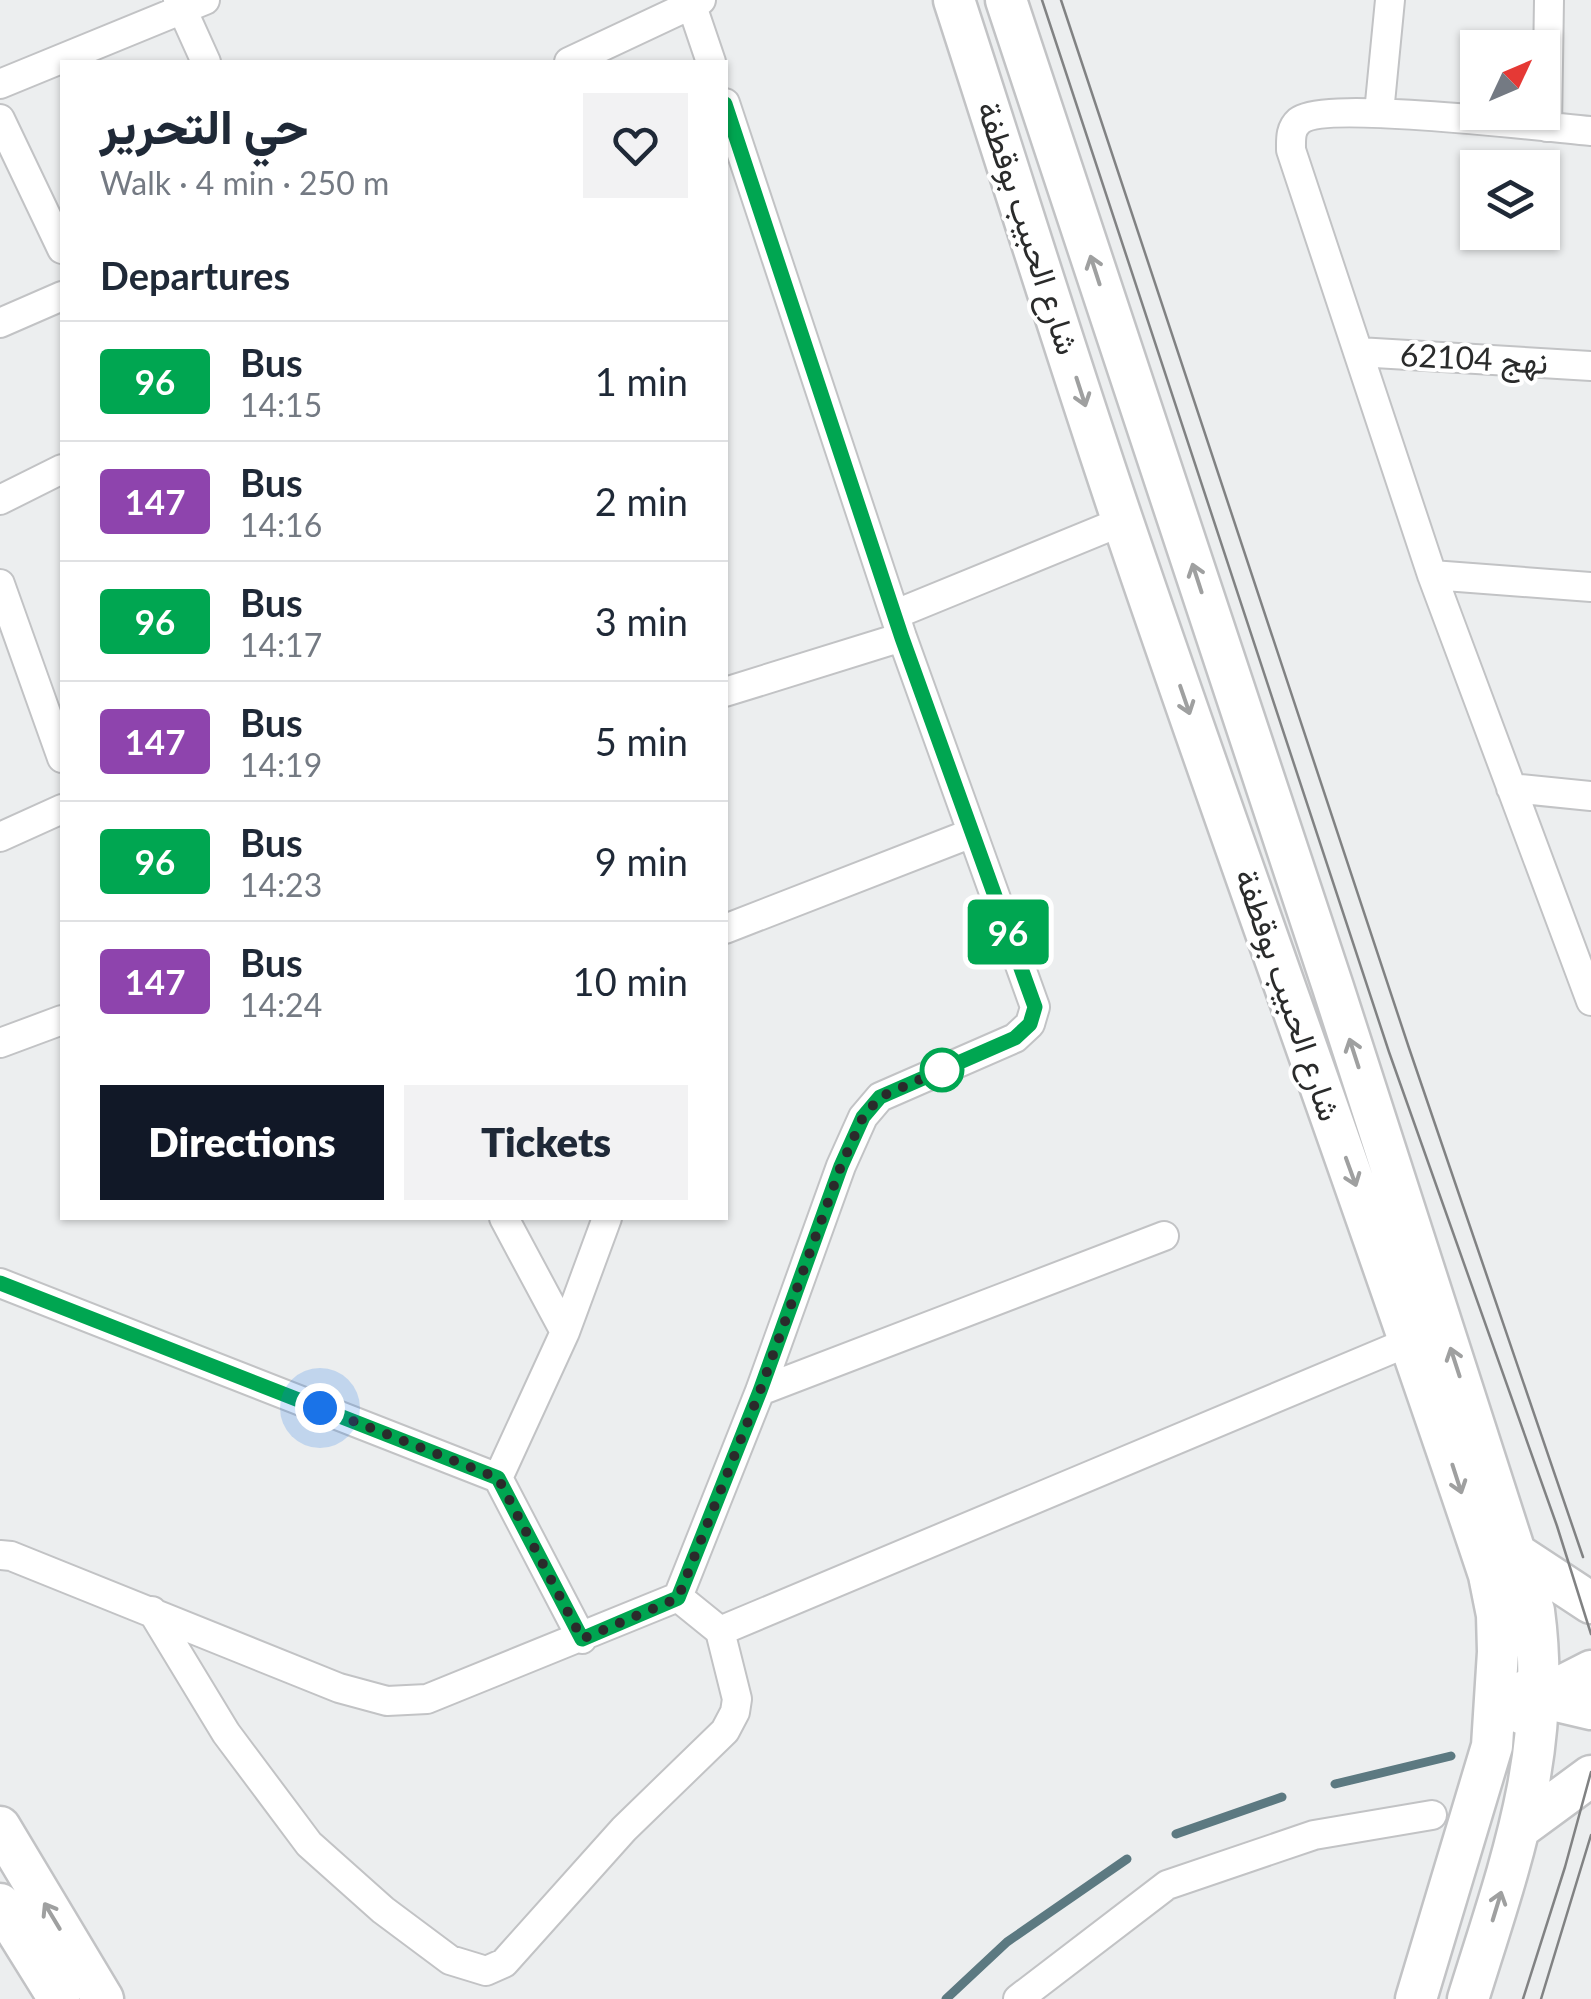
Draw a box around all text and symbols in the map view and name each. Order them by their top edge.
north arrow [1460,30,1560,130]
map controls [1460,30,1560,250]
button: heart [583,93,688,198]
street label: شارع الحبيب بوقطفة [966,96,1089,360]
text: حي التحرير [100,97,308,154]
button: layers [1460,150,1560,250]
text: Walk · 4 min · 250 m [100,163,389,202]
text: Departures [100,252,290,298]
one-way arrow [1085,254,1103,286]
street label: نهج 62104 [1399,334,1549,385]
text: Bus [240,339,303,385]
text: 1 min [595,358,688,404]
text: 96 [135,360,175,402]
one-way arrow [1073,376,1091,408]
text: 14:15 [240,385,322,424]
text: Bus [240,459,303,505]
text: 2 min [595,478,688,524]
text: 147 [125,480,185,522]
text: 14:16 [240,505,322,544]
one-way arrow [1187,563,1205,595]
text: Bus [240,579,303,625]
text: 3 min [595,598,688,644]
text: 96 [135,600,175,642]
text: 14:17 [240,625,322,664]
one-way arrow [1177,684,1195,716]
text: Bus [240,699,303,745]
text: 5 min [595,718,688,764]
text: 147 [125,720,185,762]
text: 14:19 [240,745,322,784]
text: Bus [240,819,303,865]
text: 9 min [595,838,688,884]
text: 96 [135,840,175,882]
street label: شارع الحبيب بوقطفة [1224,863,1351,1127]
text: 14:23 [240,865,322,904]
line badge: 96 [963,900,1053,964]
text: 96 [988,911,1028,953]
text: Bus [240,939,303,985]
text: 10 min [573,958,688,1004]
text: 147 [125,960,185,1002]
text: 14:24 [240,985,322,1024]
one-way arrow [1344,1038,1362,1069]
unlabelled marker [921,1049,963,1091]
button: Directions [100,1085,384,1200]
button: Tickets [404,1085,688,1200]
one-way arrow [1343,1156,1361,1188]
one-way arrow [1445,1347,1463,1378]
your location [295,1383,345,1433]
one-way arrow [1449,1463,1467,1495]
one-way arrow [1489,1890,1507,1922]
one-way arrow [42,1902,62,1931]

